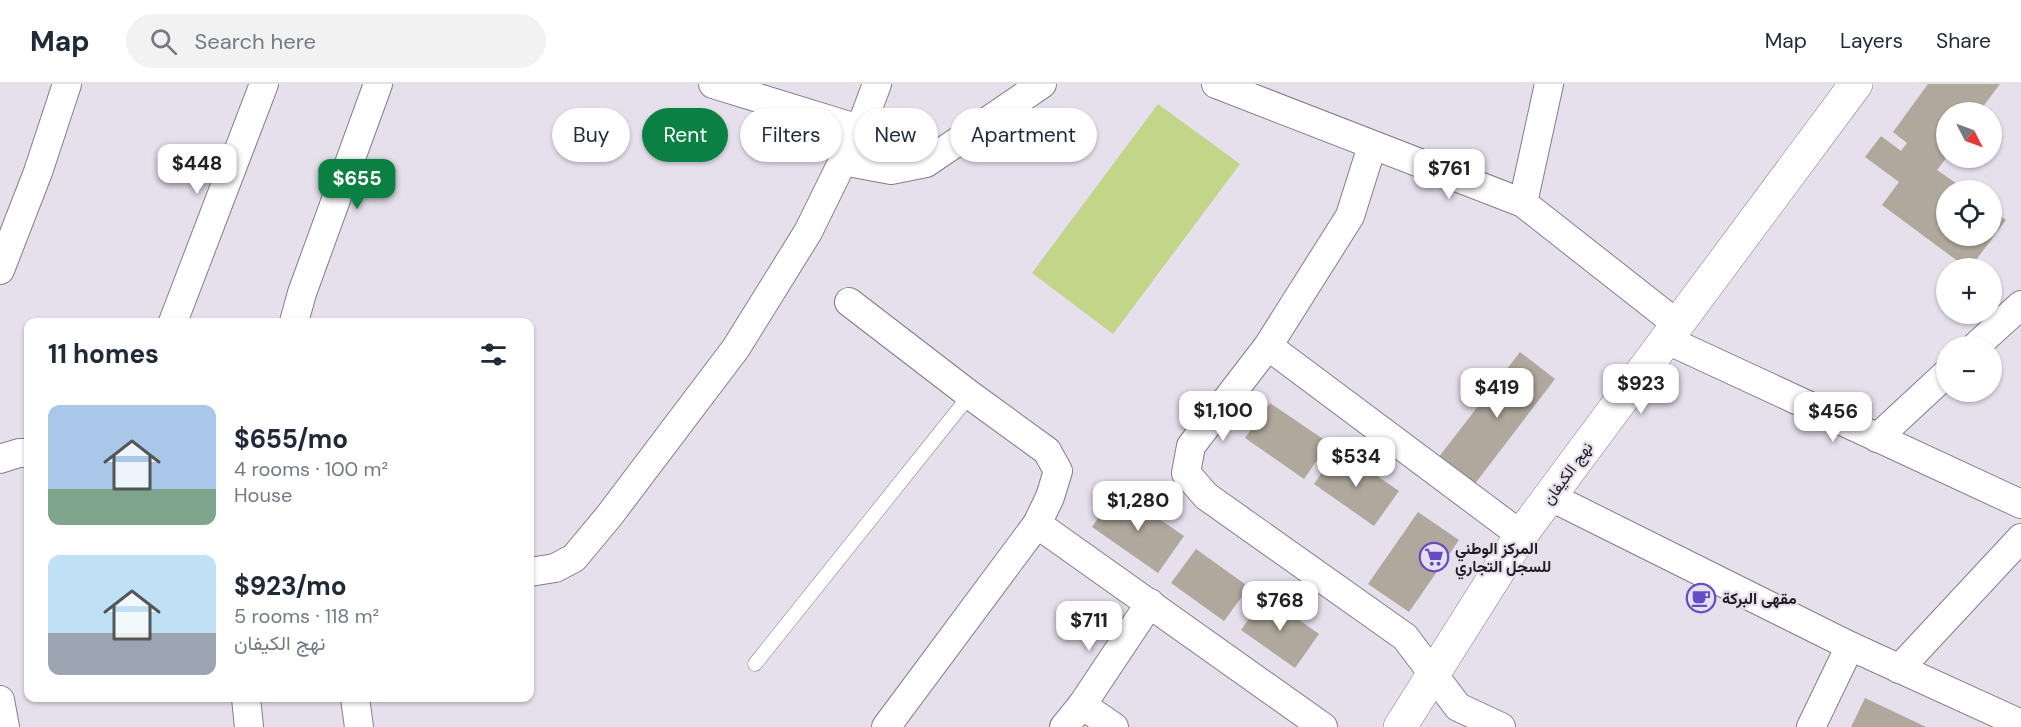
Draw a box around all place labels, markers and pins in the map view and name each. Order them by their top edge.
pin: $448 [161,144,233,195]
pin: $761 [1413,149,1485,200]
pin: $655 [321,159,393,210]
pin: $923 [1605,364,1677,415]
pin: $419 [1461,368,1533,419]
pin: $1,100 [1174,391,1272,442]
pin: $456 [1797,392,1869,443]
pin: $534 [1320,437,1392,488]
pin: $1,280 [1089,481,1187,532]
place label: المركز الوطني للسجل التجاري [1455,538,1551,580]
supermarket icon: المركز الوطني للسجل التجاري [1418,541,1450,573]
pin: $768 [1244,581,1316,632]
cafe icon: مقهى البركة [1685,582,1717,614]
place label: مقهى البركة [1722,588,1797,609]
pin: $711 [1053,601,1125,652]

